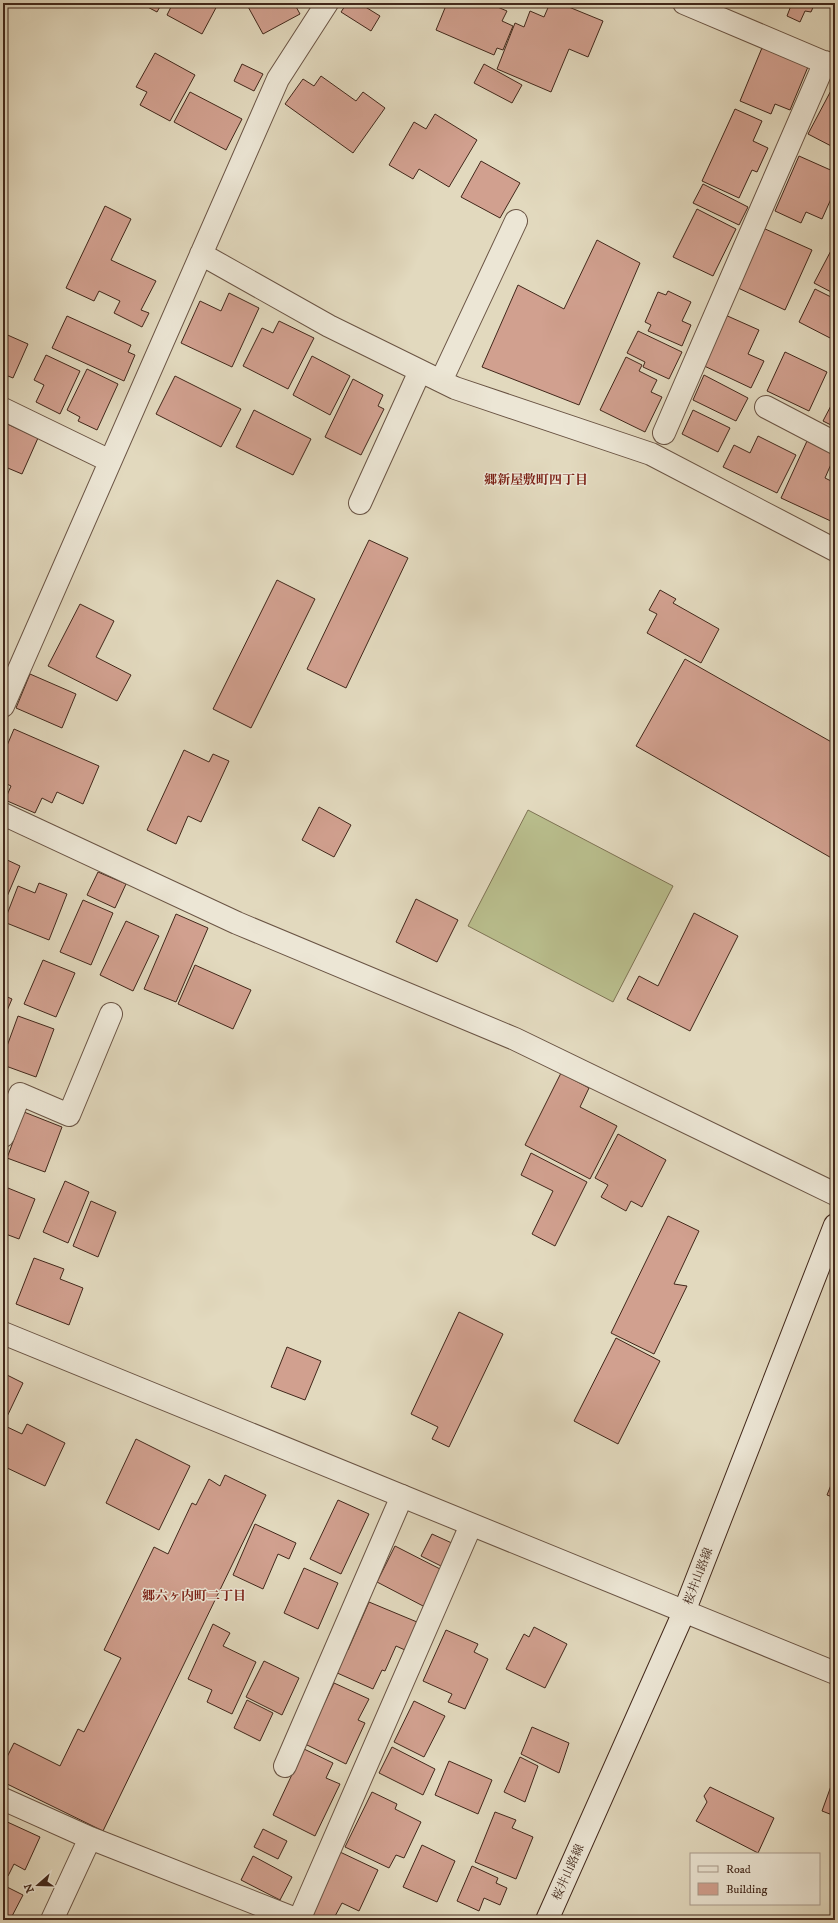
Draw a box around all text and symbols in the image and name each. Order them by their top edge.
district label: 郷新屋敷町四丁目 [484,472,588,488]
street label: 桜井山路線 [681,1545,716,1607]
district label: 郷六ヶ内町二丁目 [142,1588,246,1604]
street label: 桜井山路線 [549,1842,588,1903]
legend [690,1853,820,1905]
text: Road [726,1862,751,1877]
north arrow [18,1865,58,1905]
text: N [21,1881,38,1895]
text: Building [726,1882,767,1897]

